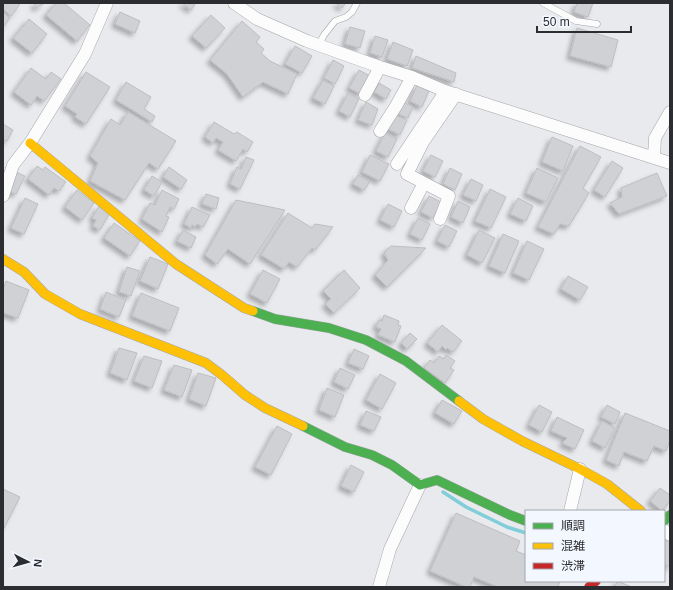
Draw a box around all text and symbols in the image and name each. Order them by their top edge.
scale bar [537,8,631,34]
text: 50 m [543,15,570,29]
legend [525,510,665,582]
text: 順調 [561,519,585,533]
text: 混雑 [561,539,585,553]
north arrow [8,542,48,582]
text: N [32,558,44,568]
text: 渋滞 [561,559,585,573]

